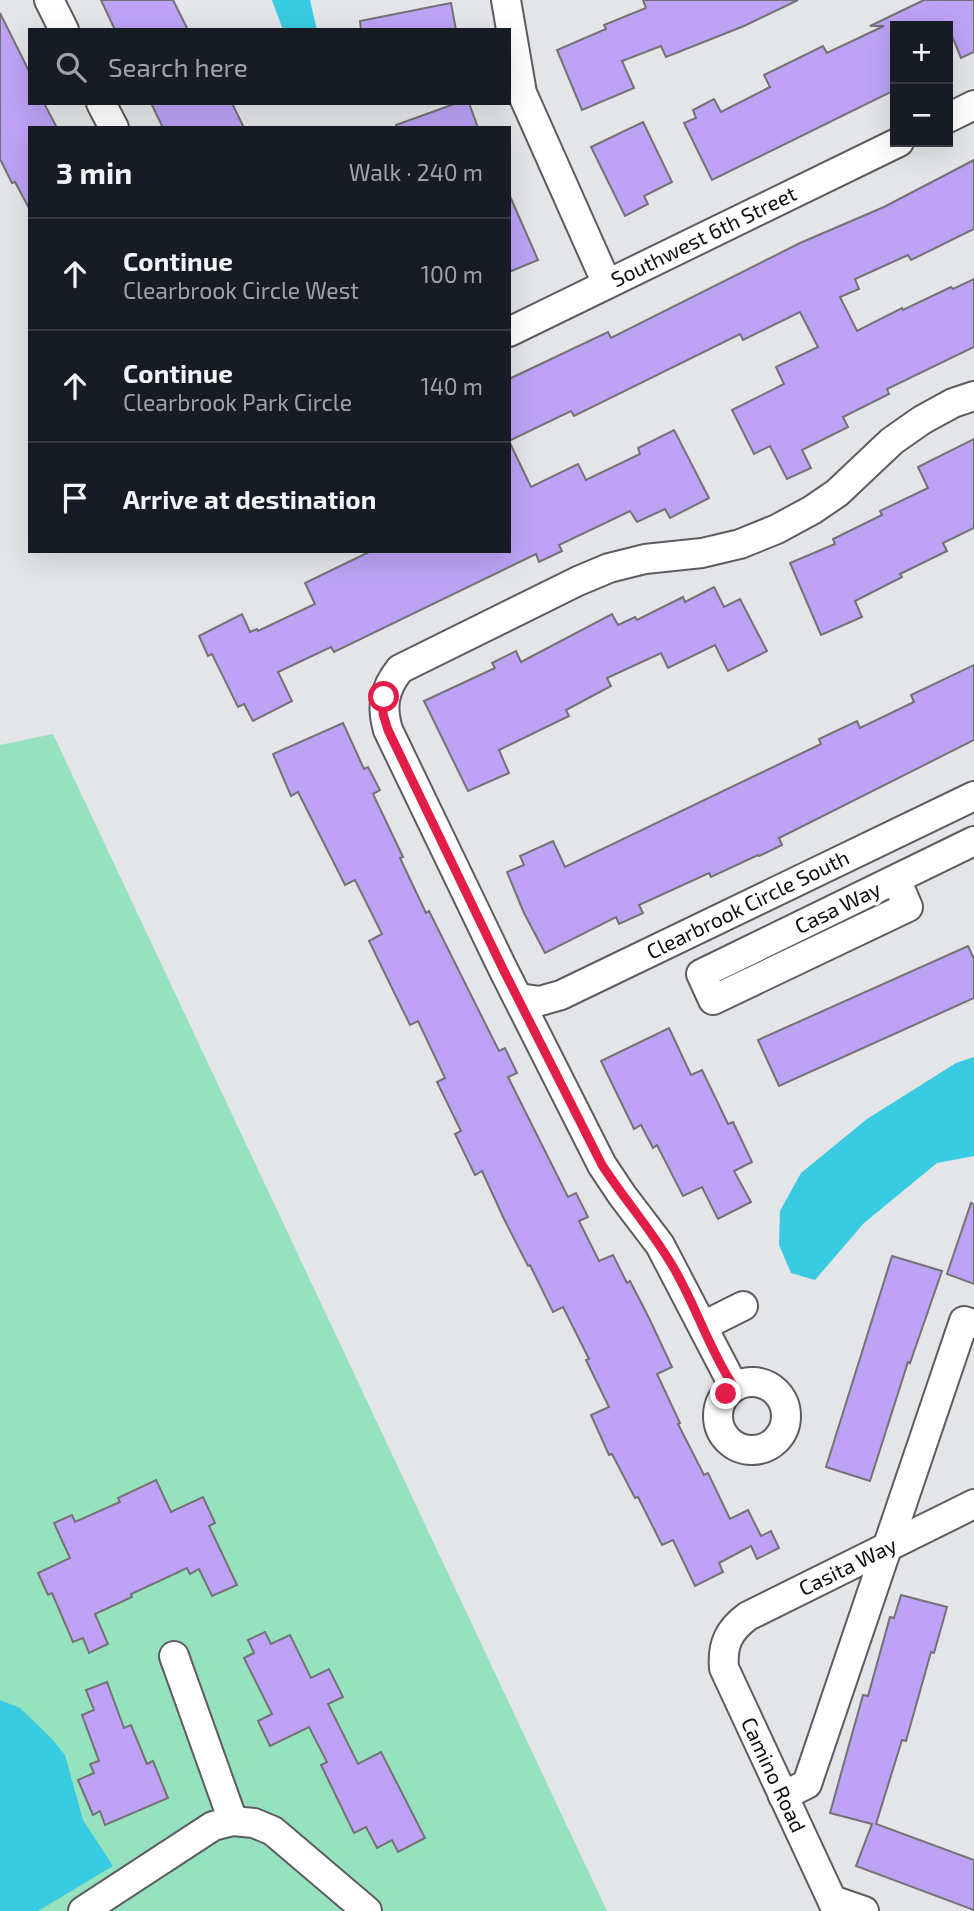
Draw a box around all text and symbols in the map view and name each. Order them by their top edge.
map controls [890,21,953,147]
button: + [890,21,953,84]
search box [28,28,511,105]
icon: search [52,48,90,86]
text: Search here [108,51,248,82]
button: − [890,84,953,147]
text: 3 min [56,154,132,190]
text: Walk · 240 m [349,158,483,186]
street label: Southwest 6th Street [607,180,800,291]
text: Continue [123,245,233,276]
icon: ahead [56,255,94,293]
text: 100 m [421,260,483,288]
text: Clearbrook Circle West [123,276,359,304]
text: Continue [123,357,233,388]
icon: ahead [56,367,94,405]
text: 140 m [421,372,483,400]
text: Clearbrook Park Circle [123,388,352,416]
icon: arrive [56,479,94,517]
text: Arrive at destination [123,483,376,514]
route start [368,681,399,712]
street label: Clearbrook Circle South [642,844,853,964]
street label: Casa Way [790,875,884,938]
route end [710,1378,741,1409]
street label: Casita Way [794,1531,900,1600]
street label: Camino Road [737,1713,812,1836]

